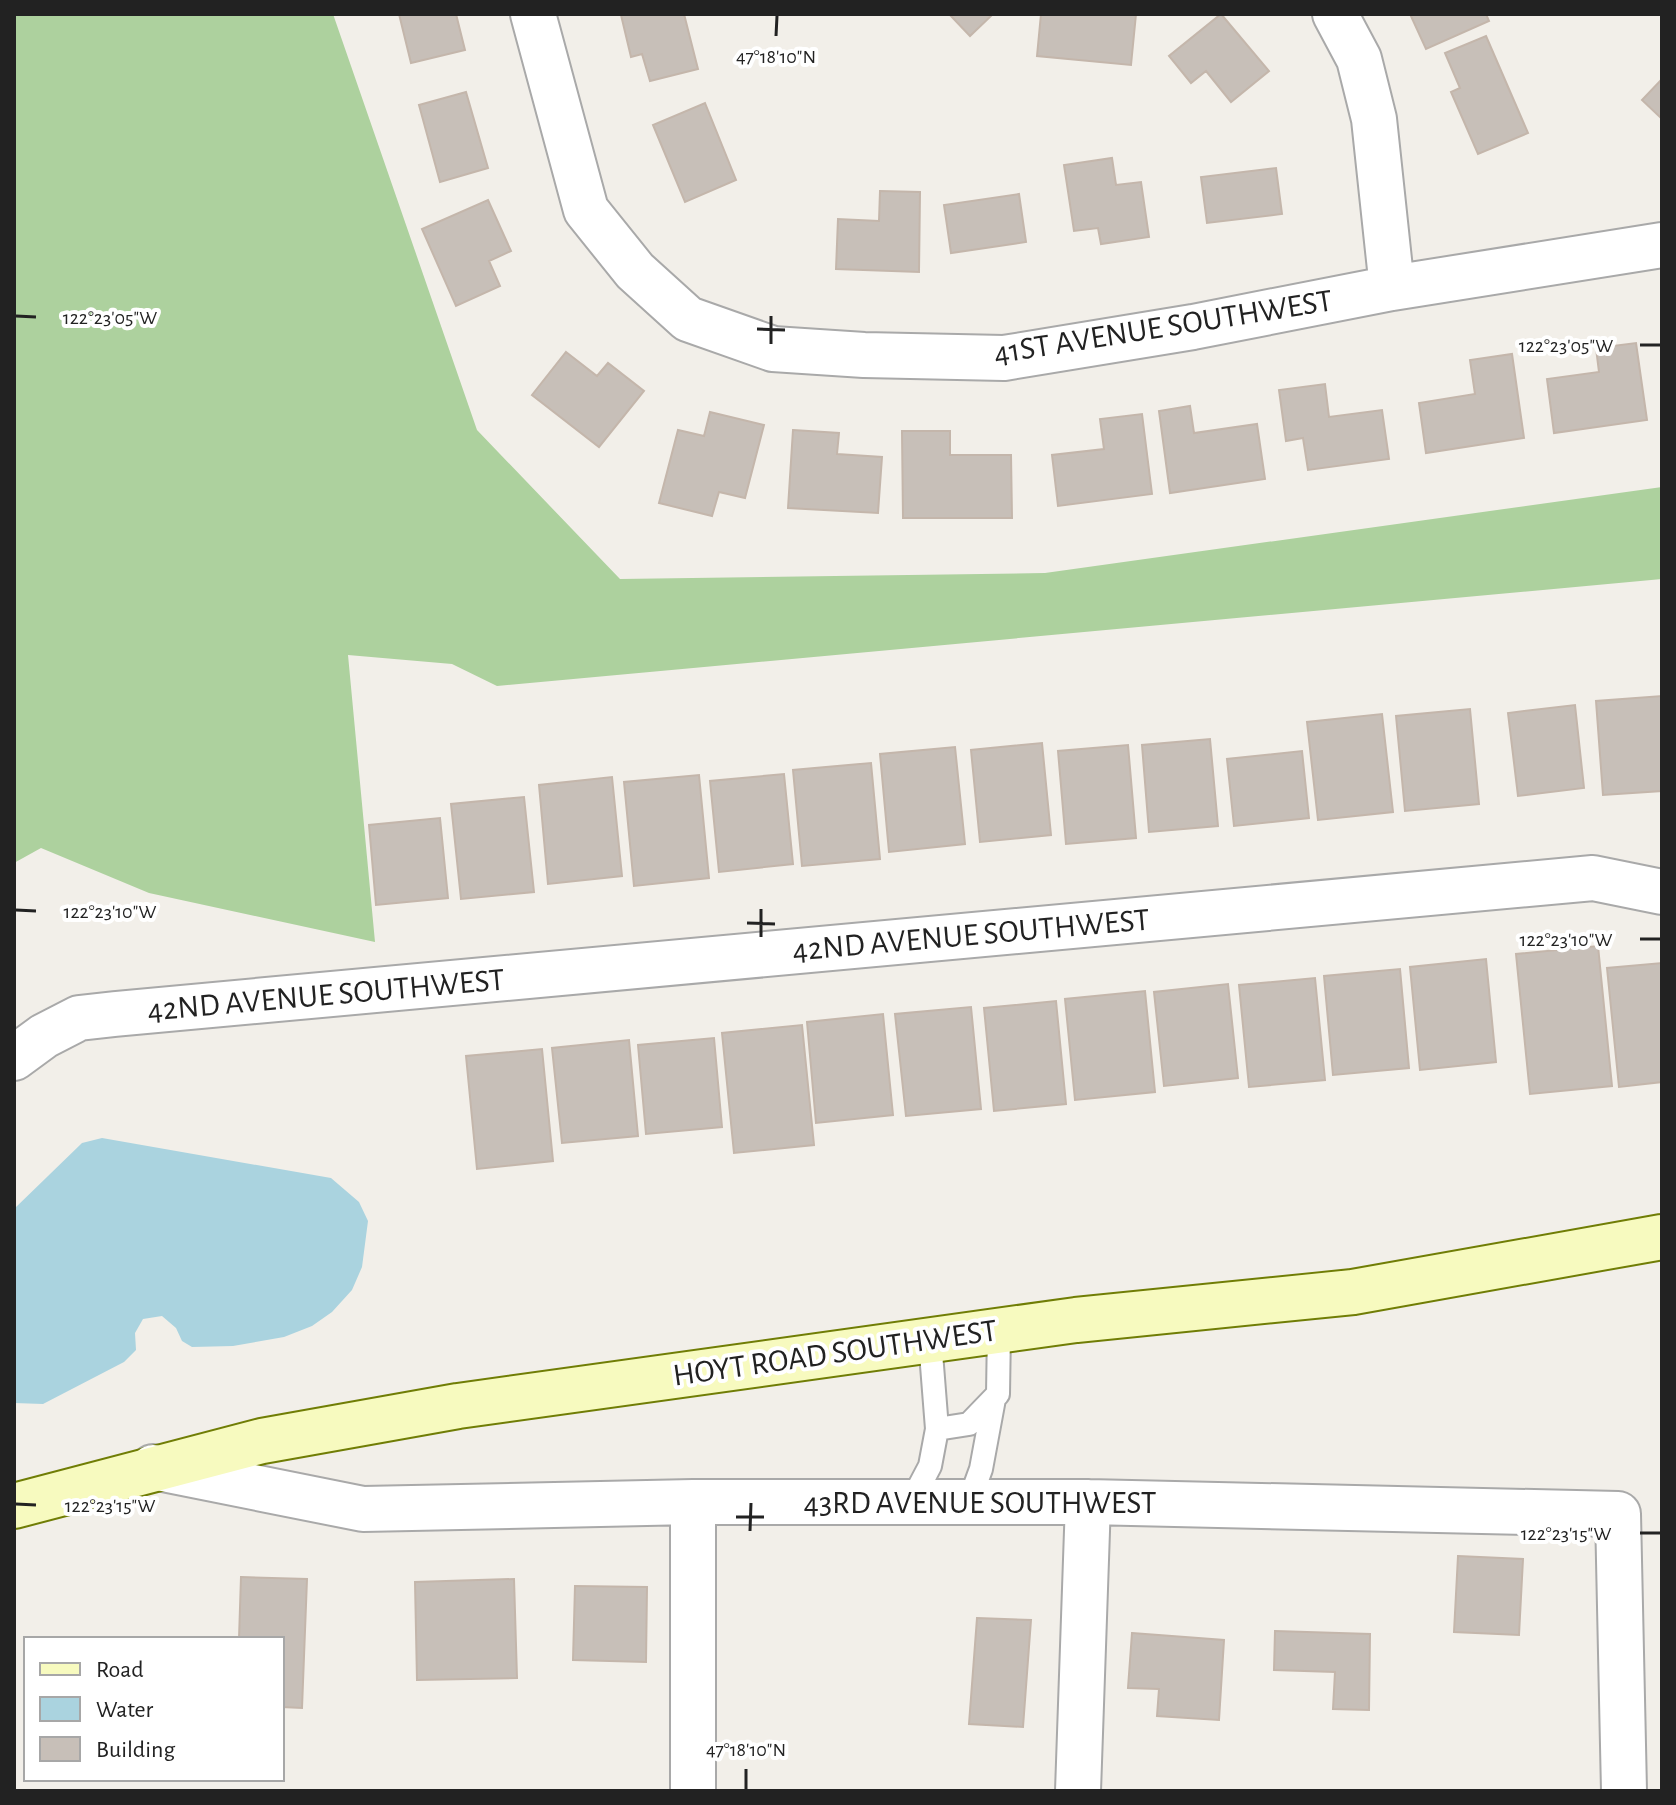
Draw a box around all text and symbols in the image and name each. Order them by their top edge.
text: 47°18'10"N [736,47,816,67]
street label: 41ST AVENUE SOUTHWEST [991,284,1335,370]
text: 122°23'05"W [63,308,157,328]
text: 122°23'05"W [1519,336,1613,356]
text: 122°23'10"W [64,902,157,922]
street label: 42ND AVENUE SOUTHWEST [791,903,1151,967]
text: 122°23'10"W [1520,930,1613,950]
street label: 42ND AVENUE SOUTHWEST [146,963,506,1027]
street label: HOYT ROAD SOUTHWEST [671,1314,999,1392]
street label: 43RD AVENUE SOUTHWEST [804,1487,1157,1519]
text: 122°23'15"W [65,1496,155,1516]
text: 122°23'15"W [1521,1524,1611,1544]
legend [24,1637,284,1781]
text: Road [96,1658,144,1682]
text: Water [96,1698,154,1722]
text: Building [96,1738,175,1762]
text: 47°18'10"N [706,1740,786,1760]

